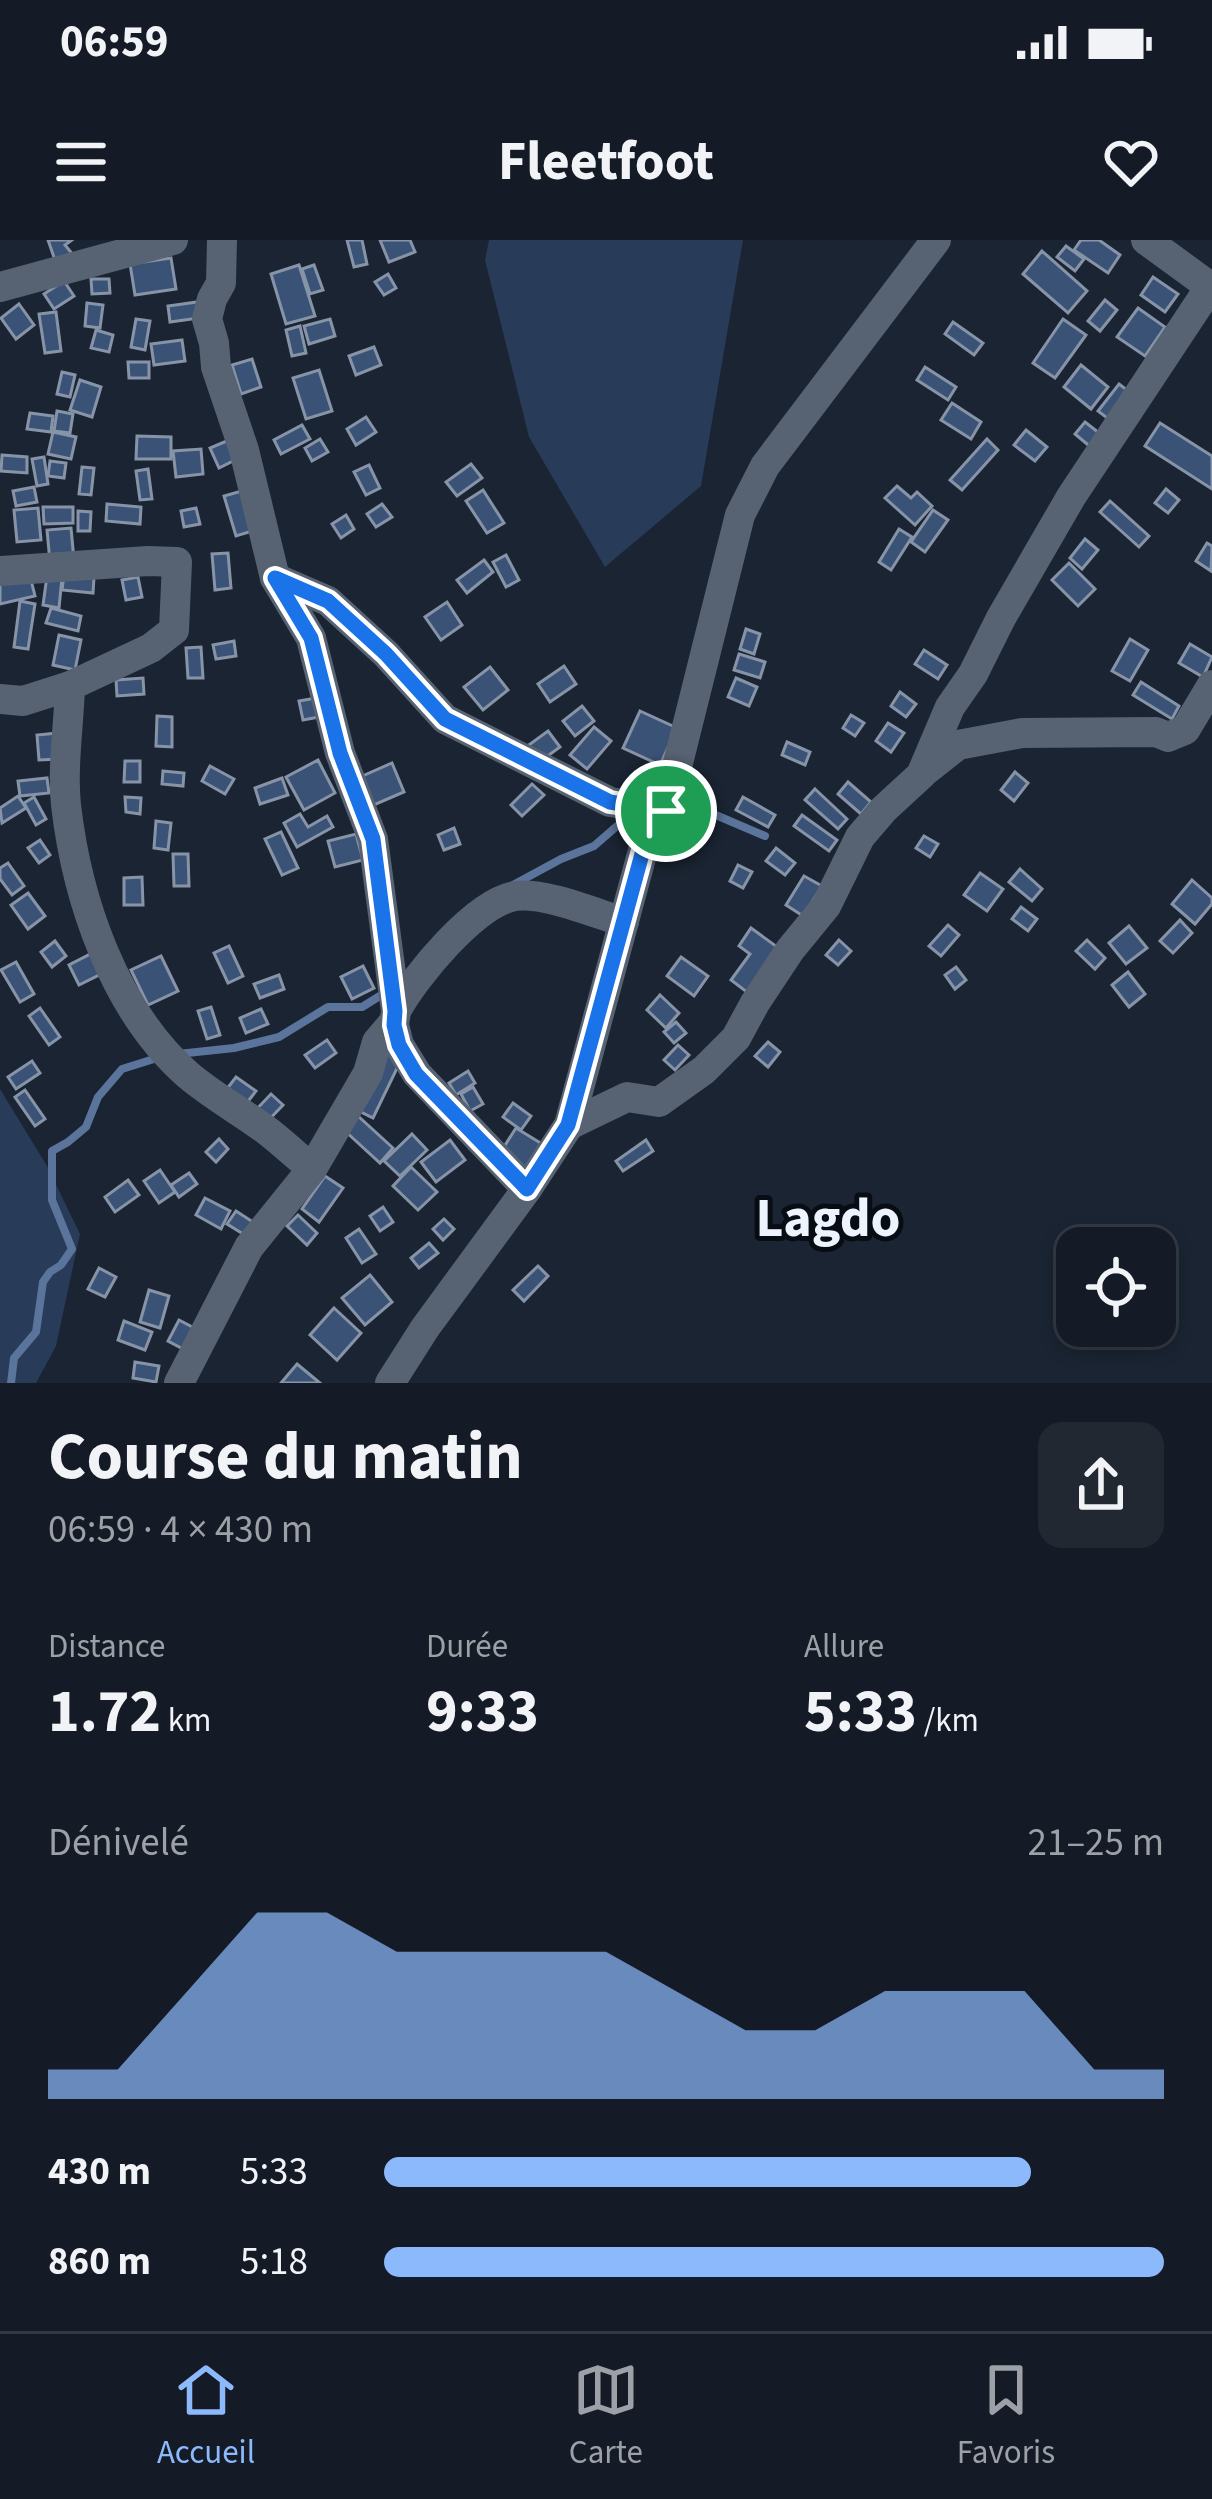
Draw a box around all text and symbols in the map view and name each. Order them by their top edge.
text: 06:59 [60,10,169,74]
text: Fleetfoot [498,124,714,201]
icon: menu [48,129,114,195]
icon: heart [1098,129,1164,195]
pin [615,760,717,862]
icon: arrive [633,778,699,844]
district label: Lagdo [755,1181,901,1258]
map controls [1056,1227,1176,1347]
button: locate [1056,1227,1176,1347]
text: Course du matin [48,1410,523,1504]
button: share [1038,1422,1164,1548]
text: 06:59 · 4 × 430 m [48,1502,313,1558]
text: Distance [48,1623,165,1670]
text: Durée [426,1623,508,1670]
text: Allure [804,1623,884,1670]
text: 1.72 [48,1670,161,1755]
text: 9:33 [426,1670,539,1755]
text: 5:33 [804,1670,917,1755]
text: km [161,1697,211,1744]
text: /km [917,1697,979,1744]
text: Dénivelé [48,1815,189,1871]
text: 21–25 m [1028,1815,1164,1871]
text: 430 m [48,2144,151,2200]
text: 5:33 [240,2144,308,2200]
text: 860 m [48,2234,151,2290]
text: 5:18 [240,2234,308,2290]
tab: Accueil [157,2357,255,2476]
tab: Carte [569,2357,643,2476]
tab: Favoris [957,2357,1055,2476]

